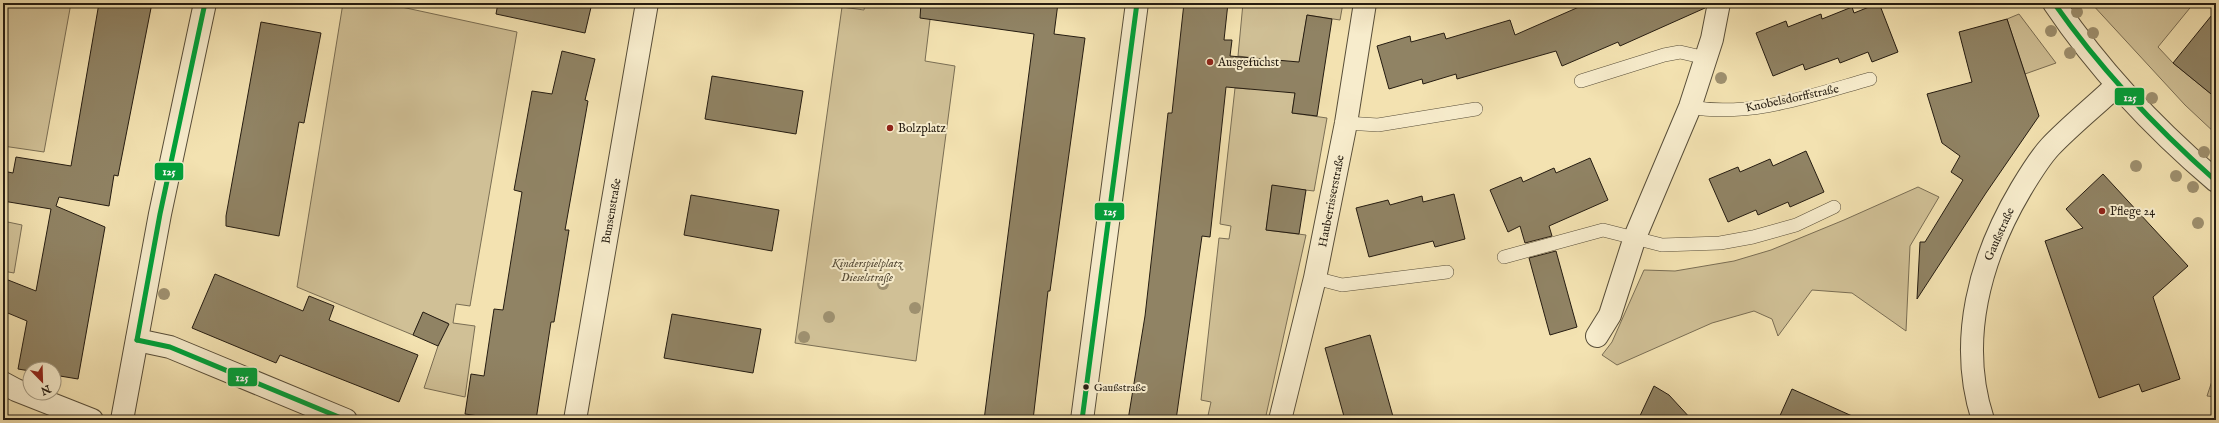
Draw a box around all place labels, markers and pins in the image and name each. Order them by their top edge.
place label: Ausgefuchst [1217,55,1279,70]
marker: Ausgefuchst [1205,57,1215,67]
place label: Bolzplatz [898,121,946,137]
marker: Bolzplatz [885,123,895,133]
place label: Pflege 24 [2110,204,2155,219]
marker: Pflege 24 [2097,206,2107,216]
place label: Gaußstraße [1094,381,1146,395]
marker: Gaußstraße [1081,382,1091,392]

